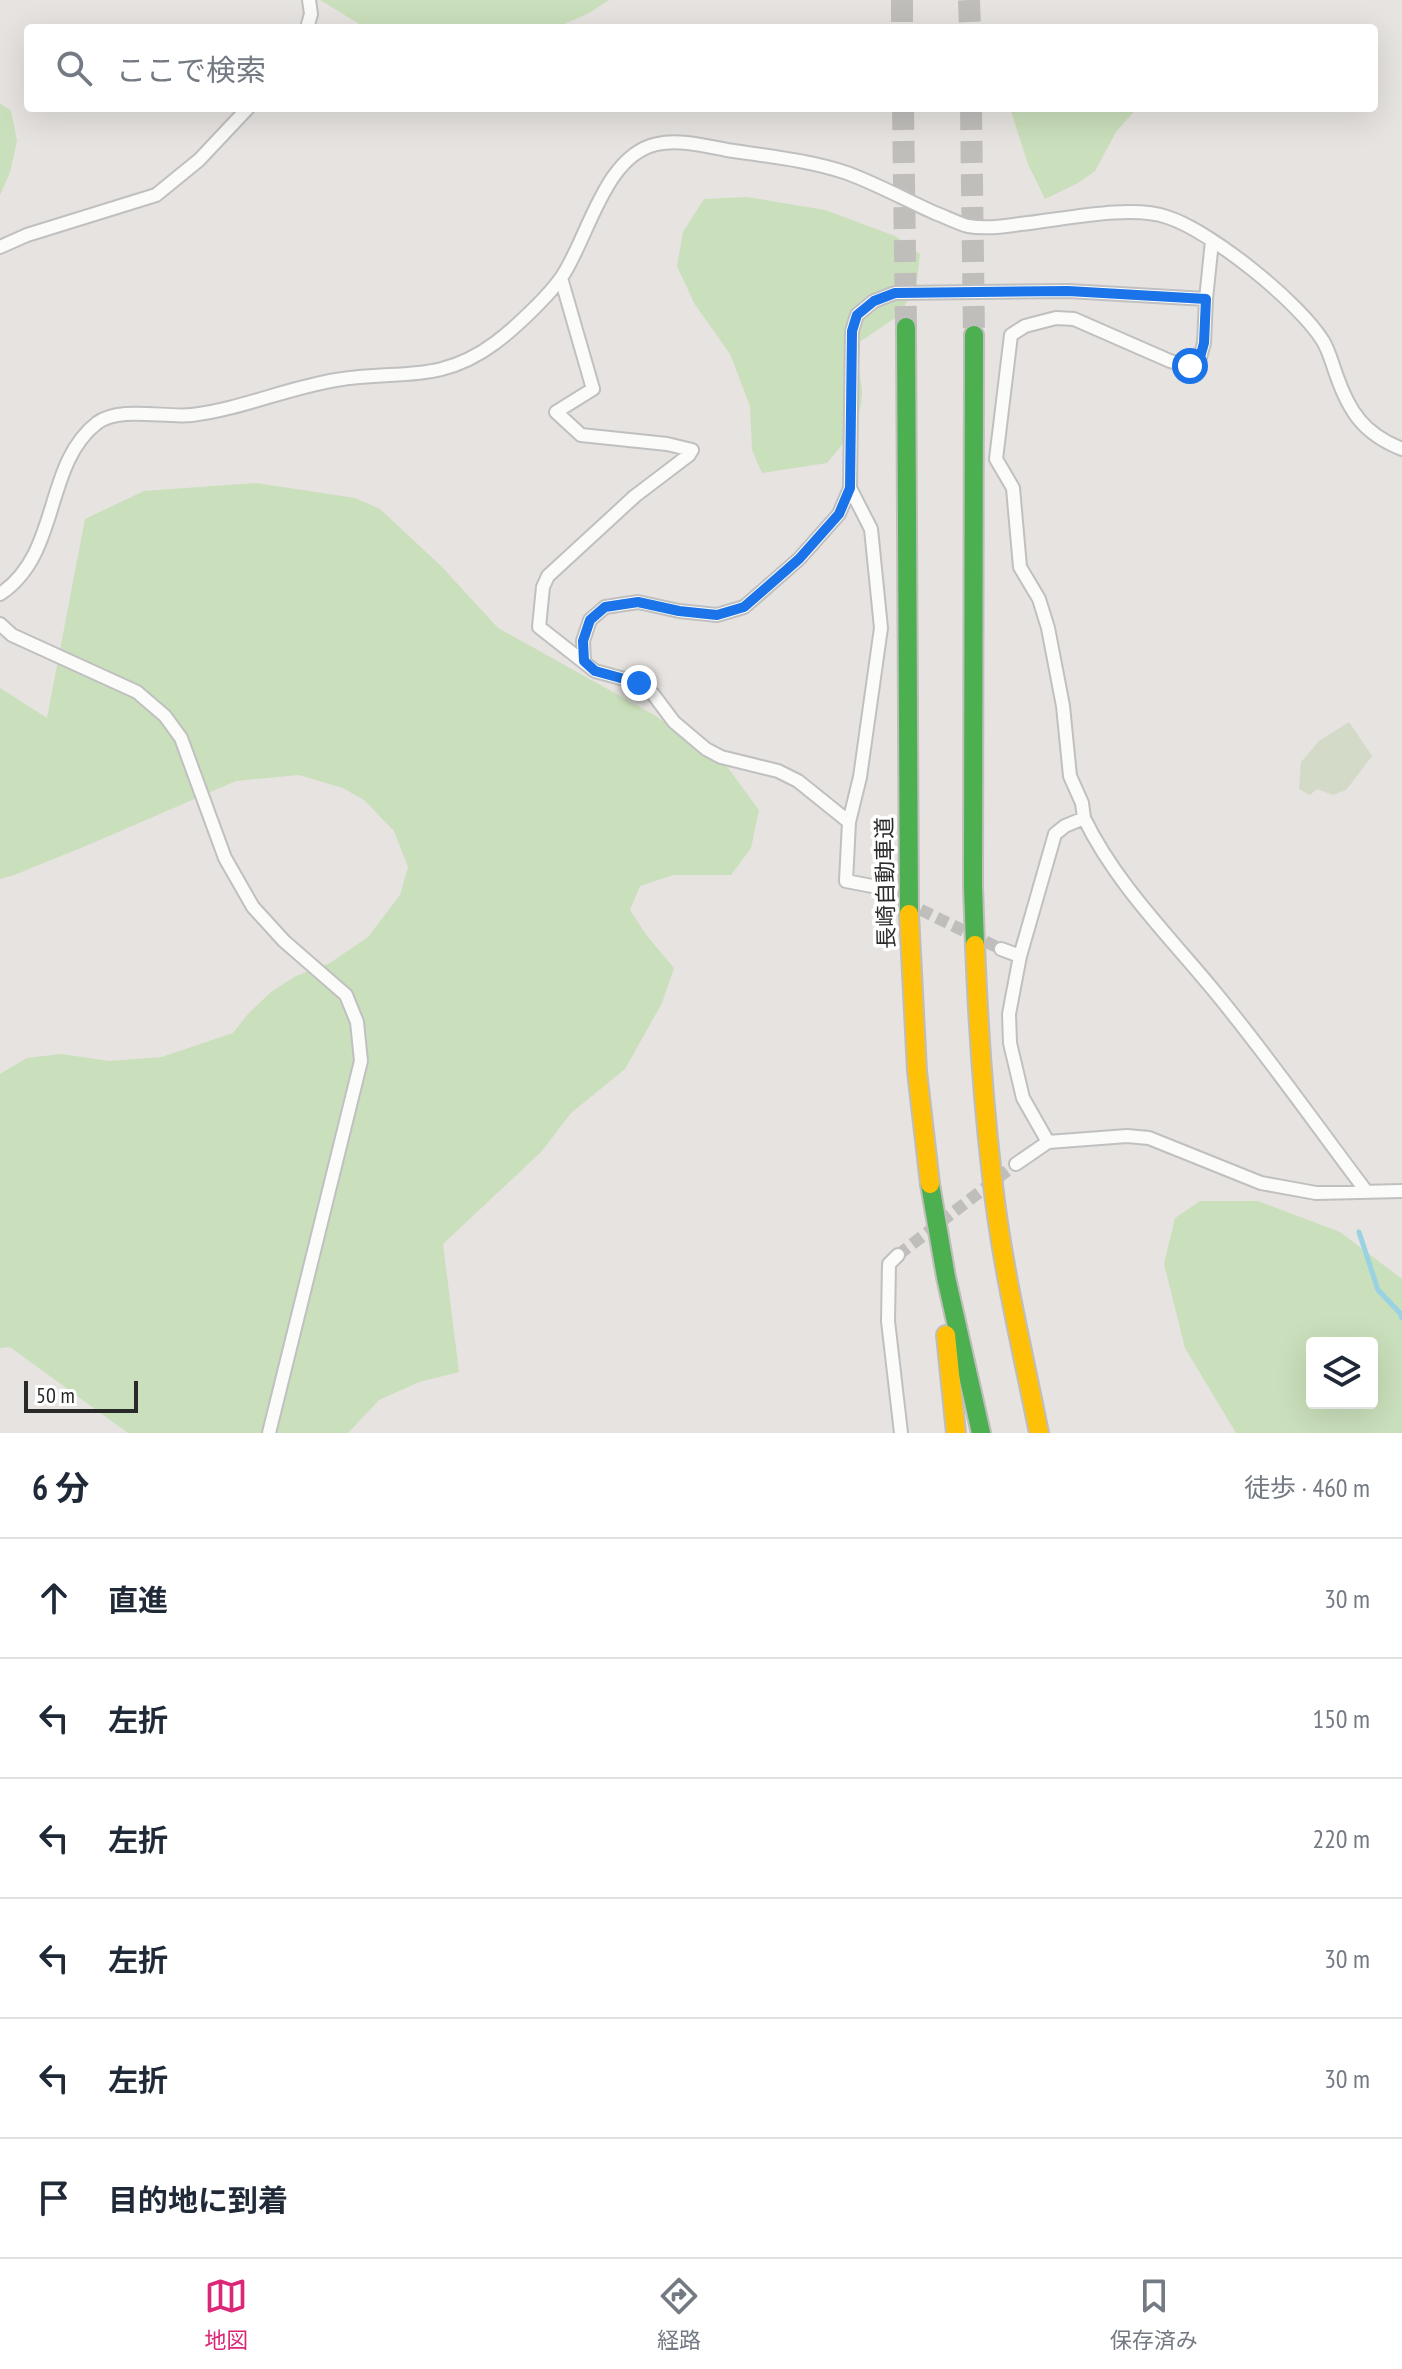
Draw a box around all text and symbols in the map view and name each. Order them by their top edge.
search box [24,24,1378,112]
icon: search [52,46,96,90]
text: ここで検索 [116,50,266,89]
route start [1172,348,1208,384]
route end [621,665,657,701]
street label: 長崎自動車道 [870,817,900,949]
map controls [1306,1337,1378,1409]
button: layers [1306,1337,1378,1409]
scale bar [24,1377,138,1413]
text: 50 m [36,1381,75,1409]
text: 6 分 [32,1465,89,1509]
text: 徒歩 · 460 m [1244,1471,1370,1504]
icon: ahead [32,1576,76,1620]
text: 直進 [108,1580,168,1619]
text: 30 m [1324,1582,1370,1615]
icon: left [32,1696,76,1740]
text: 左折 [108,1700,168,1739]
text: 150 m [1312,1702,1370,1735]
icon: left [32,1816,76,1860]
text: 左折 [108,1820,168,1859]
text: 220 m [1312,1822,1370,1855]
icon: left [32,1936,76,1980]
text: 左折 [108,1940,168,1979]
text: 30 m [1324,1942,1370,1975]
icon: left [32,2056,76,2100]
text: 左折 [108,2060,168,2099]
text: 30 m [1324,2062,1370,2095]
icon: arrive [32,2176,76,2220]
text: 目的地に到着 [108,2180,288,2219]
tab: 地図 [204,2274,248,2354]
tab: 経路 [657,2274,701,2354]
tab: 保存済み [1110,2274,1198,2354]

